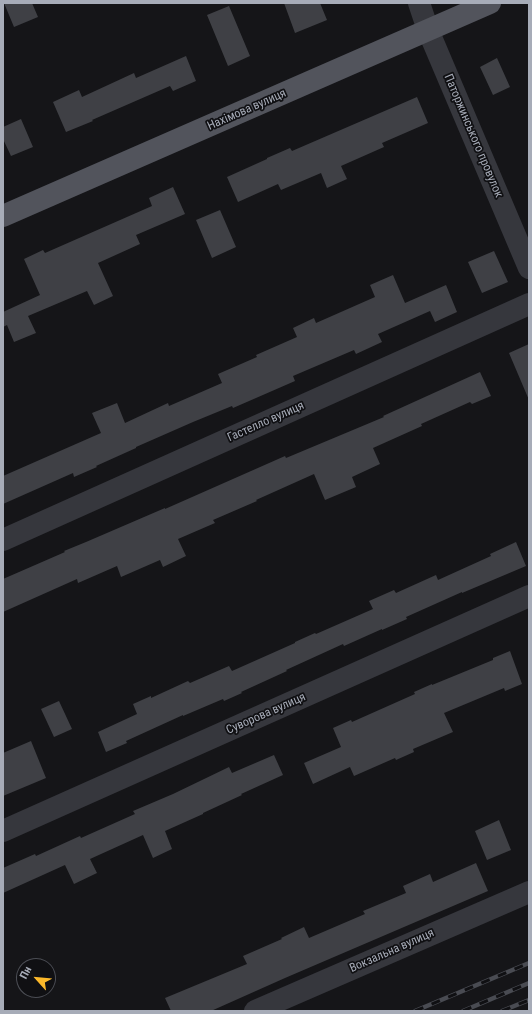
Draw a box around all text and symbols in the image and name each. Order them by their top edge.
street label: Паторжинського провулок [440,72,506,200]
street label: Нахімова вулиця [205,86,289,134]
street label: Гастелло вулиця [225,399,307,445]
street label: Суворова вулиця [224,690,308,738]
street label: Вокзальна вулиця [347,926,437,976]
north arrow [16,958,56,998]
text: Пн [17,964,34,981]

